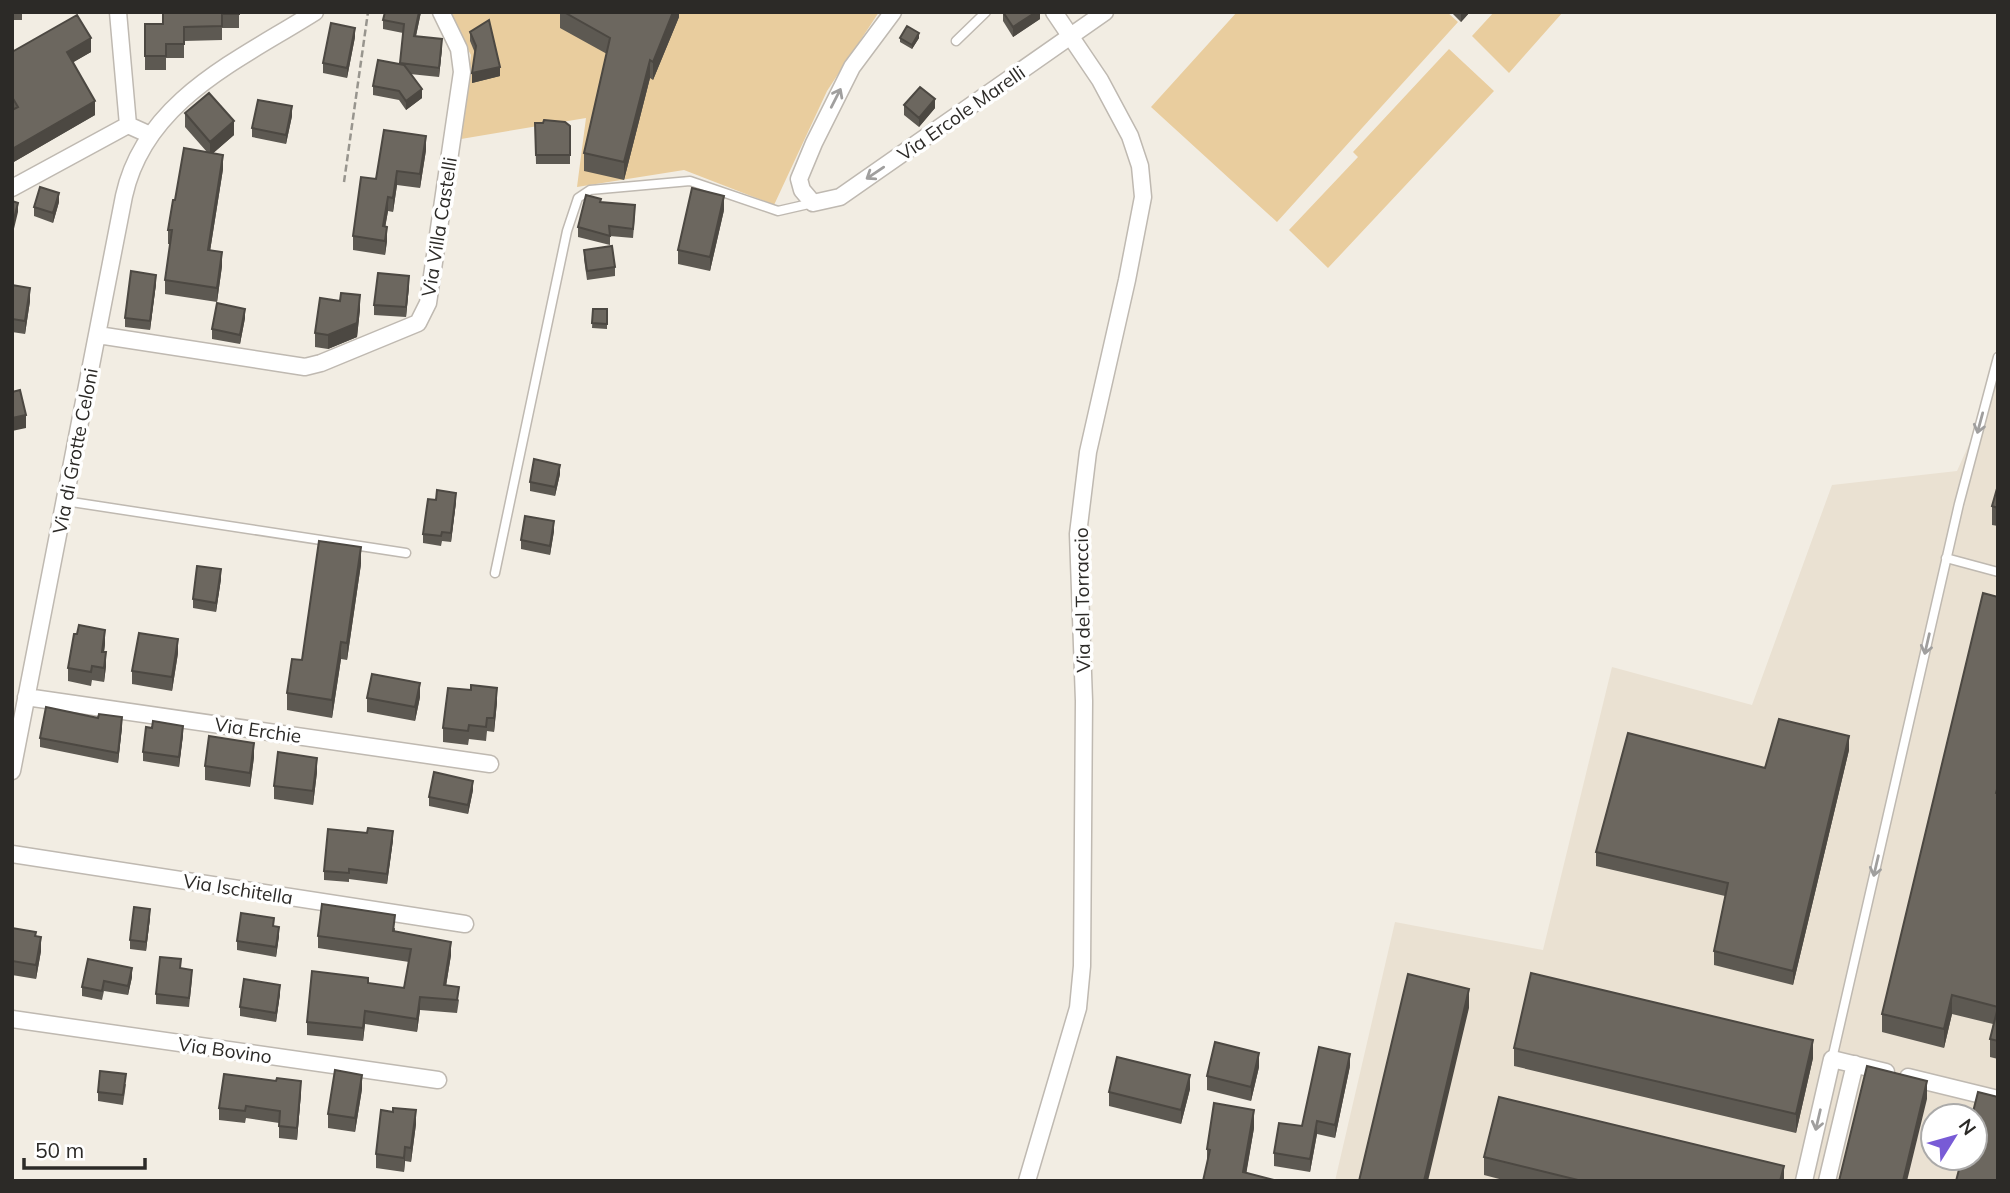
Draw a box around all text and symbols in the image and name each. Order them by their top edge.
street label: Via Ercole Marelli [893,60,1029,166]
one-way arrow [830,88,844,109]
street label: Via Villa Castelli [416,155,462,299]
one-way arrow [865,166,885,180]
street label: Via di Grotte Celoni [47,366,103,536]
one-way arrow [1973,411,1986,434]
street label: Via del Torraccio [1069,527,1095,673]
one-way arrow [1919,632,1933,655]
street label: Via Erchie [213,712,303,748]
one-way arrow [1869,854,1882,877]
street label: Via Ischitella [181,868,295,910]
street label: Via Bovino [177,1032,273,1068]
north arrow [1919,1102,1989,1172]
one-way arrow [1810,1108,1824,1131]
text: N [1954,1114,1981,1140]
scale bar [24,1126,145,1170]
text: 50 m [35,1137,84,1163]

